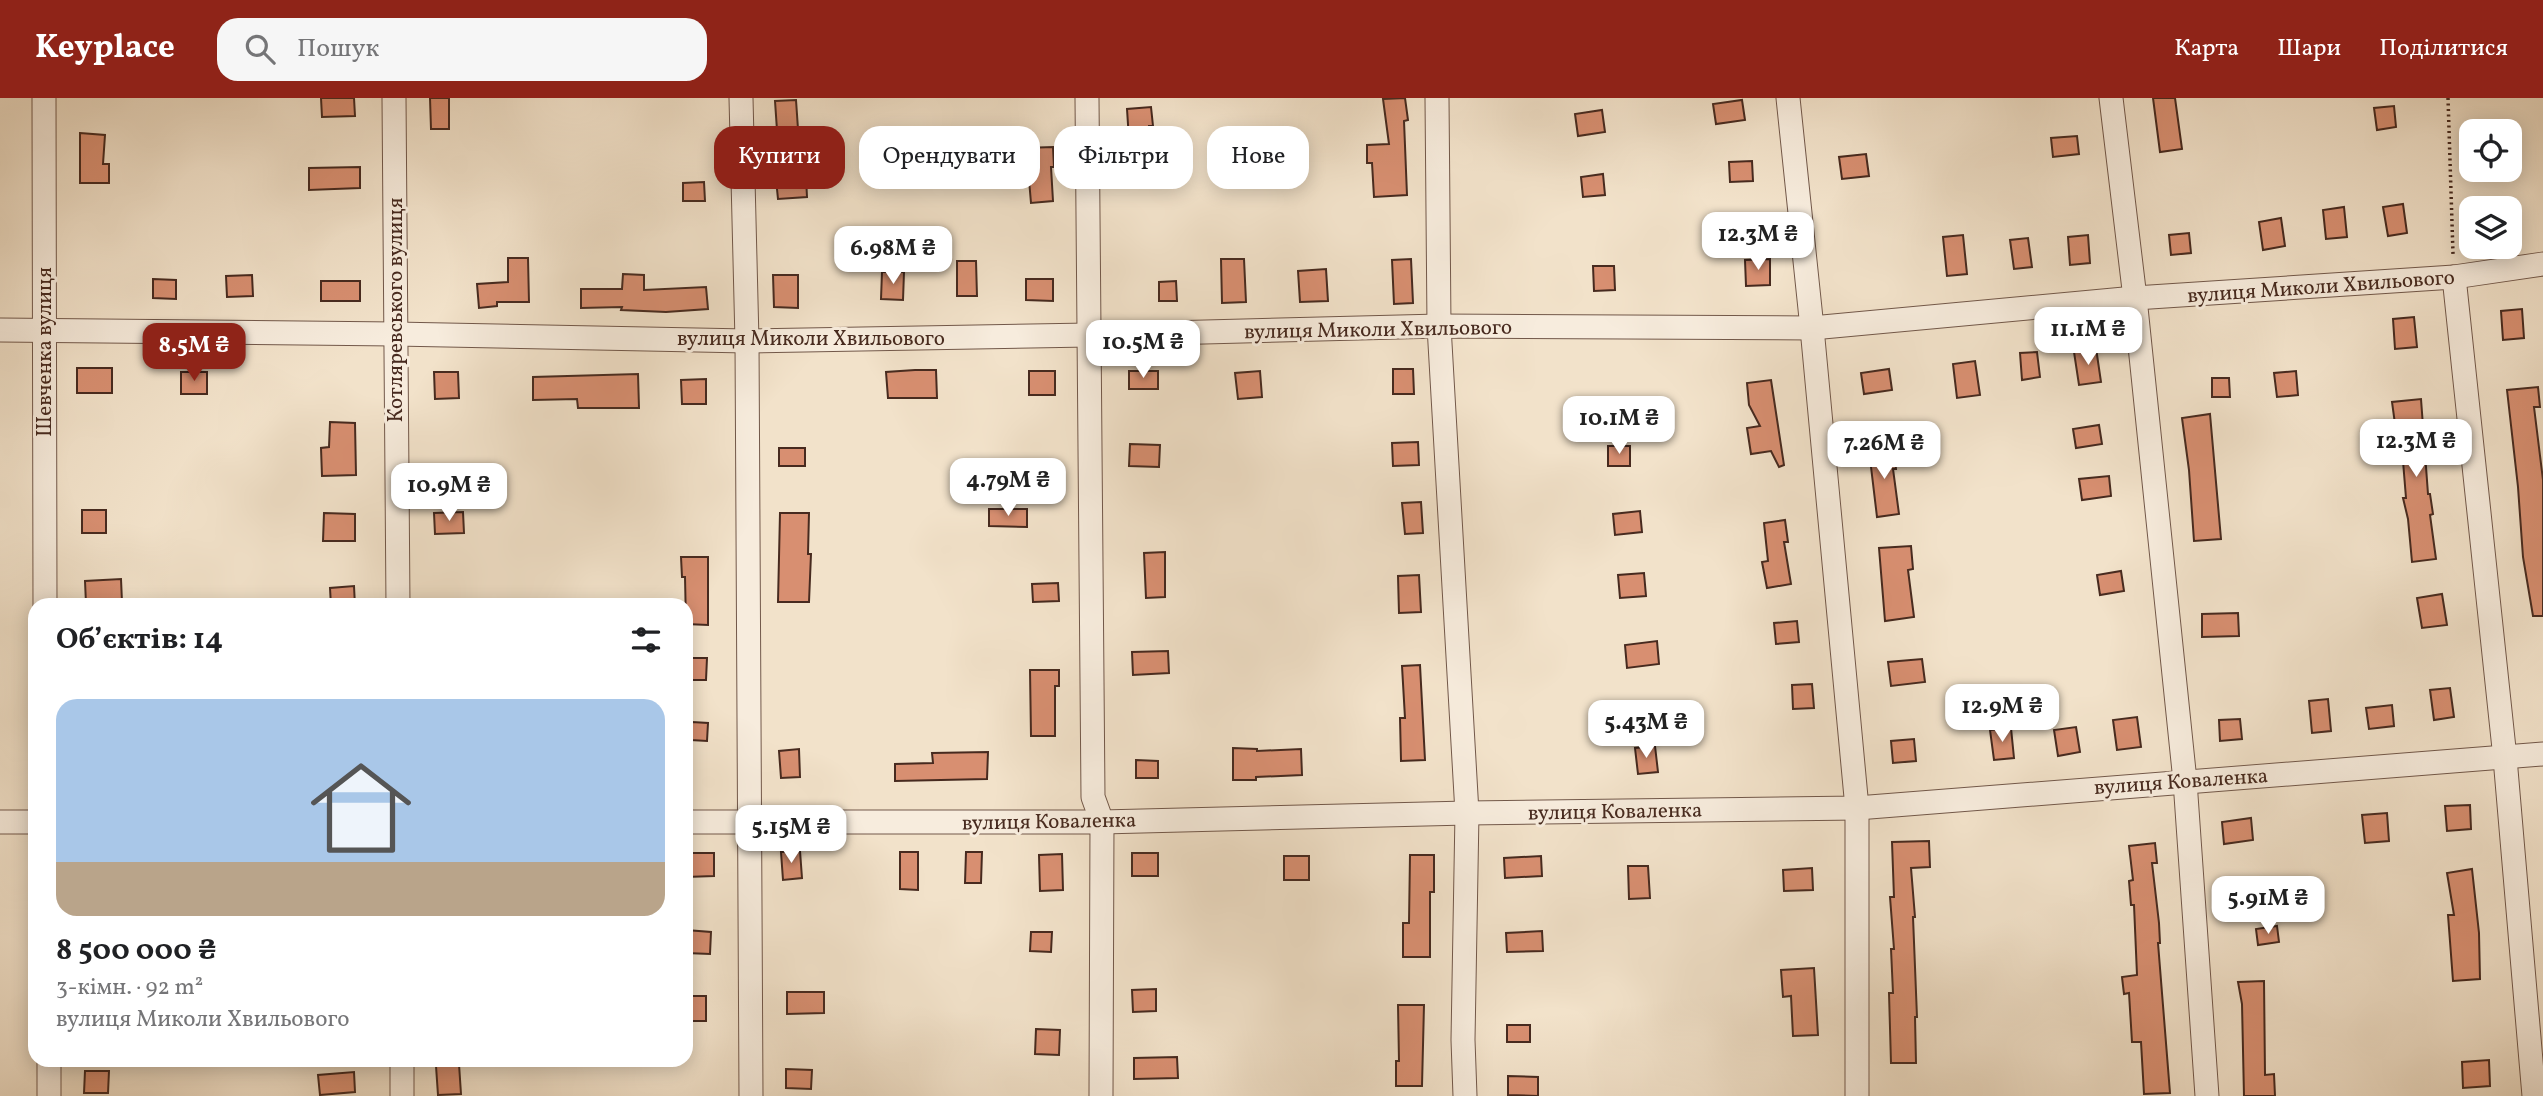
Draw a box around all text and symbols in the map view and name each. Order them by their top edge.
search box [217,18,707,81]
text: Keyplace [35,26,175,72]
icon: search [241,30,279,68]
text: Пошук [297,31,379,67]
text: Карта [2174,32,2239,66]
text: Шари [2277,32,2341,66]
text: Поділитися [2379,32,2508,66]
map controls [2459,119,2522,259]
button: locate [2459,119,2522,182]
chip: Купити [714,126,845,189]
chip: Орендувати [859,126,1040,189]
chip: Фільтри [1054,126,1193,189]
chip: Нове [1207,126,1309,189]
button: layers [2459,196,2522,259]
street label: Котляревського вулиця [382,198,411,422]
pin: 12.3M ₴ [1693,212,1823,272]
text: 12.3M ₴ [1718,219,1798,251]
pin: 6.98M ₴ [828,226,958,286]
text: 6.98M ₴ [850,233,936,265]
street label: вулиця Миколи Хвильового [2186,264,2456,311]
street label: Шевченка вулиця [31,267,60,437]
pin: 11.1M ₴ [2023,308,2153,367]
street label: вулиця Миколи Хвильового [1244,314,1512,347]
text: 11.1M ₴ [2050,314,2126,346]
pin: 10.5M ₴ [1078,320,1208,380]
pin: 8.5M ₴ [137,324,251,383]
street label: вулиця Миколи Хвильового [677,325,945,354]
text: 10.5M ₴ [1102,327,1184,359]
text: 8.5M ₴ [159,330,229,362]
pin: 10.1M ₴ [1554,396,1684,456]
text: 10.1M ₴ [1579,403,1659,435]
pin: 12.3M ₴ [2351,420,2481,479]
pin: 7.26M ₴ [1819,422,1949,481]
text: 12.3M ₴ [2376,426,2456,458]
text: 7.26M ₴ [1843,428,1925,460]
pin: 4.79M ₴ [943,458,1073,518]
pin: 10.9M ₴ [384,464,514,523]
text: 4.79M ₴ [966,465,1050,497]
text: 10.9M ₴ [407,470,491,502]
text: Об’єктів: 14 [56,619,223,661]
icon: filters [627,621,665,659]
pin: 12.9M ₴ [1937,684,2067,744]
text: 12.9M ₴ [1961,691,2043,723]
pin: 5.43M ₴ [1581,700,1711,760]
text: 5.43M ₴ [1604,707,1688,739]
icon: home [298,745,424,871]
street label: вулиця Коваленка [2093,762,2269,803]
street label: вулиця Коваленка [1528,796,1703,829]
pin: 5.15M ₴ [726,806,856,865]
street label: вулиця Коваленка [962,806,1137,839]
text: 5.15M ₴ [751,812,831,844]
pin: 5.91M ₴ [2203,876,2333,936]
text: 5.91M ₴ [2228,883,2308,915]
text: 8 500 000 ₴ [56,930,217,972]
text: 3-кімн. · 92 m² [56,972,203,1004]
text: вулиця Миколи Хвильового [56,1004,350,1036]

